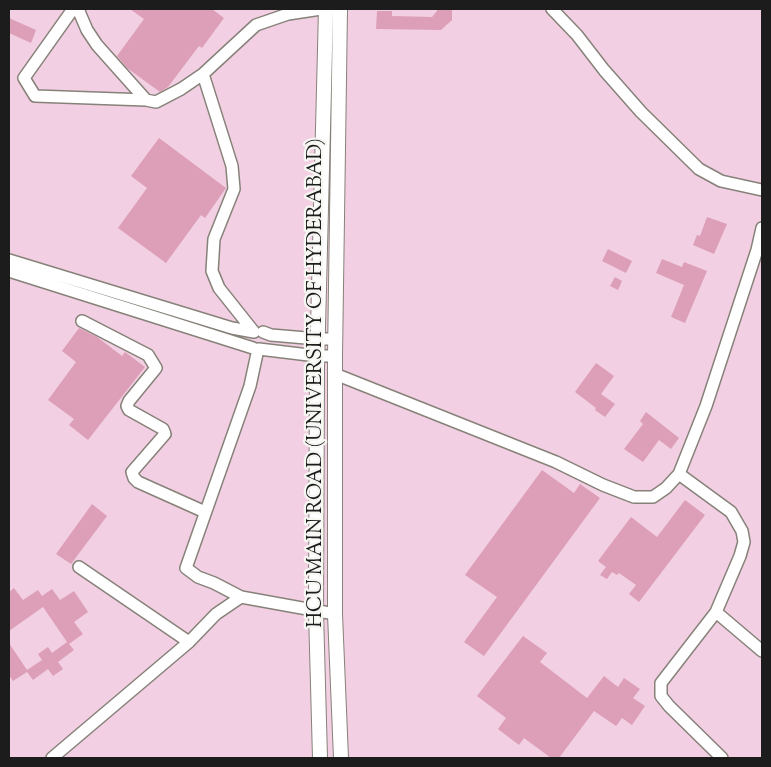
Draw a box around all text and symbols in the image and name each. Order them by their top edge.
street label: HCU MAIN ROAD (UNIVERSITY OF HYDERABAD) [306,138,330,628]

